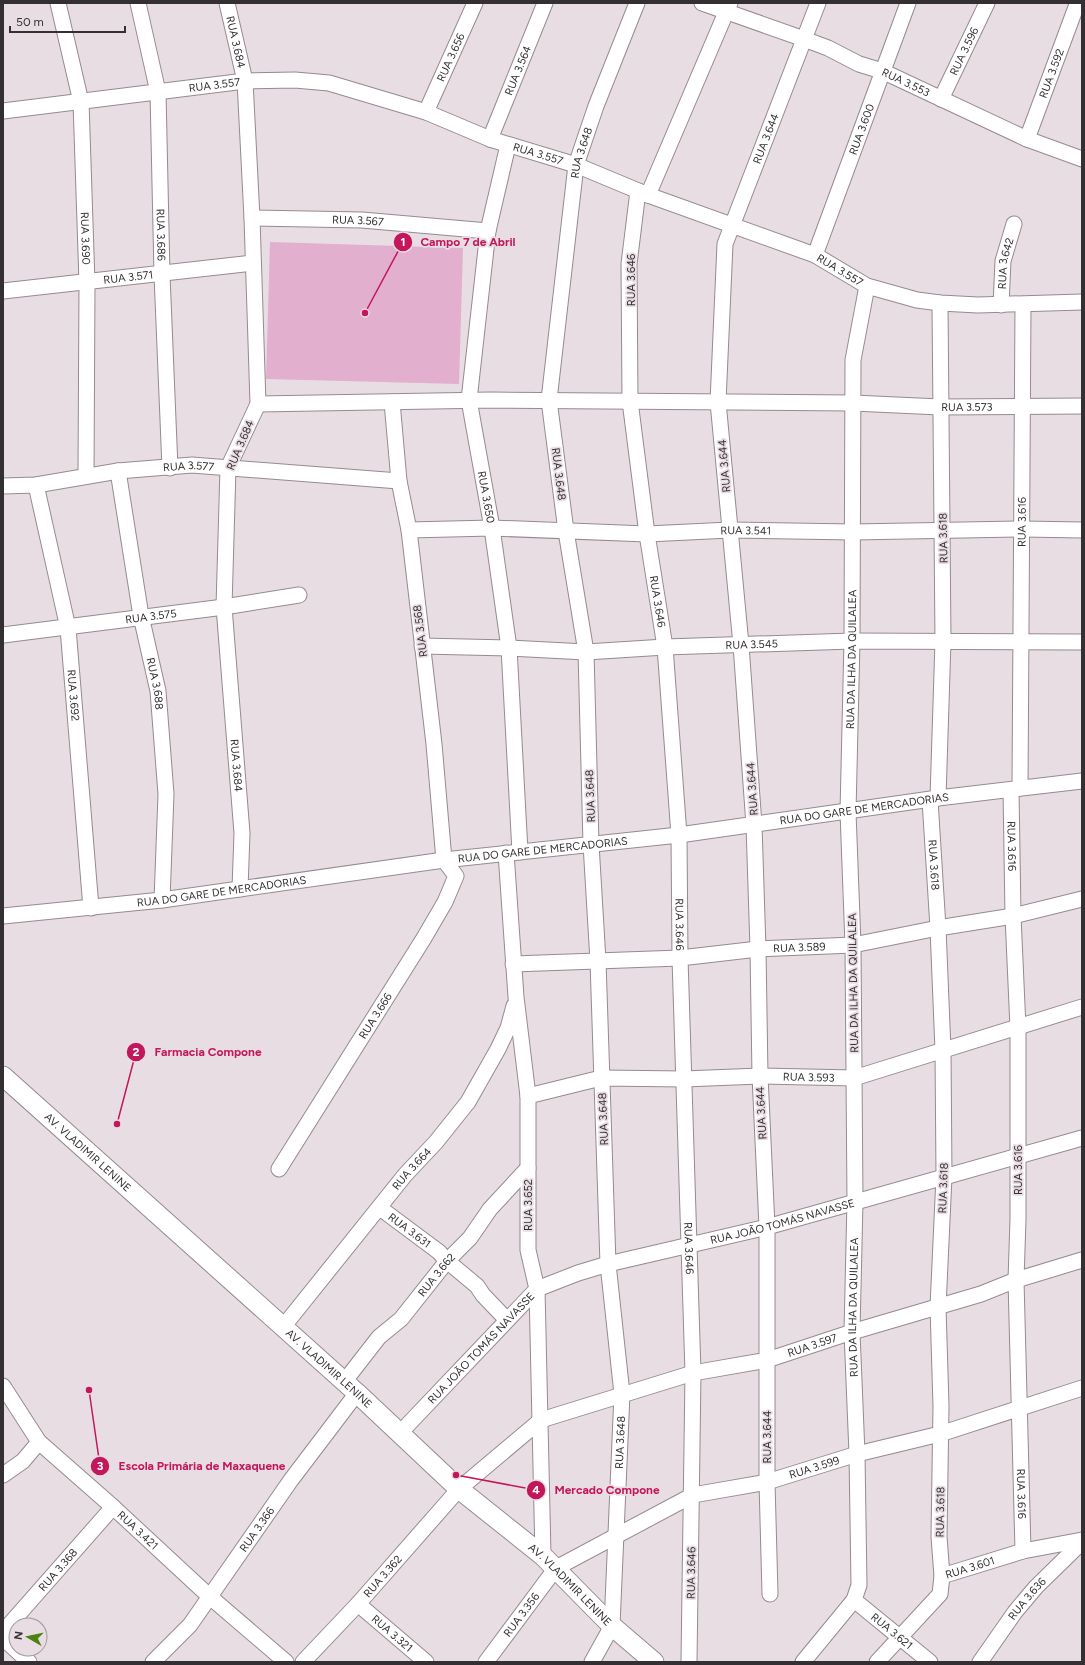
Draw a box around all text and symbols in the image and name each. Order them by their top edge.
scale bar [10,8,125,34]
text: 50 m [16,15,44,29]
street label: RUA 3.684 [223,15,248,70]
street label: RUA 3.596 [947,25,981,78]
street label: RUA 3.656 [434,31,468,84]
street label: RUA 3.564 [502,44,534,97]
street label: RUA 3.592 [1037,47,1067,100]
street label: RUA 3.553 [879,66,932,99]
street label: RUA 3.557 [188,76,241,95]
street label: RUA 3.600 [847,102,877,157]
street label: RUA 3.644 [751,112,782,166]
street label: RUA 3.648 [569,125,595,179]
street label: RUA 3.557 [511,140,565,168]
street label: RUA 3.686 [154,208,168,261]
street label: RUA 3.690 [78,212,92,265]
street label: RUA 3.567 [332,213,384,229]
callout: Campo 7 de Abril [393,230,524,254]
text: 1 [400,235,406,249]
text: Campo 7 de Abril [420,235,516,249]
street label: RUA 3.642 [996,236,1017,290]
street label: RUA 3.557 [814,251,865,289]
street label: RUA 3.646 [625,254,638,306]
street label: RUA 3.571 [103,268,154,287]
street label: RUA 3.573 [941,401,993,414]
street label: RUA 3.684 [224,418,257,472]
street label: RUA 3.644 [716,439,733,493]
street label: RUA 3.648 [549,447,568,501]
street label: RUA 3.577 [163,459,215,474]
street label: RUA 3.650 [475,470,497,524]
street label: RUA 3.616 [1015,497,1029,547]
street label: RUA 3.618 [937,512,950,563]
street label: RUA 3.541 [720,524,771,538]
street label: RUA 3.646 [647,575,668,629]
street label: RUA DA ILHA DA QUILALEA [844,589,859,729]
street label: RUA 3.568 [411,604,430,658]
street label: RUA 3.575 [124,607,177,626]
street label: RUA 3.545 [725,637,778,652]
street label: RUA 3.688 [144,656,165,710]
street label: RUA 3.692 [64,669,82,722]
street label: RUA 3.684 [228,739,245,793]
street label: RUA 3.644 [744,762,761,816]
street label: RUA 3.648 [583,769,598,823]
street label: RUA DO GARE DE MERCADORIAS [779,791,950,828]
street label: RUA 3.616 [1004,821,1018,871]
street label: RUA DO GARE DE MERCADORIAS [457,834,629,865]
street label: RUA 3.618 [925,839,942,891]
street label: RUA DO GARE DE MERCADORIAS [136,874,307,909]
street label: RUA 3.646 [673,898,686,951]
street label: RUA DA ILHA DA QUILALEA [846,913,861,1053]
street label: RUA 3.589 [773,940,826,955]
street label: RUA 3.666 [356,991,395,1041]
callout: Farmacia Compone [126,1040,269,1064]
text: 2 [133,1045,140,1059]
text: Farmacia Compone [154,1045,262,1059]
street label: RUA 3.593 [783,1070,835,1085]
street label: RUA 3.644 [754,1086,769,1140]
street label: RUA 3.648 [596,1092,611,1146]
street label: AV. VLADIMIR LENINE [42,1110,134,1195]
street label: RUA 3.664 [390,1145,434,1193]
street label: RUA 3.616 [1012,1145,1025,1195]
street label: RUA 3.618 [936,1162,951,1214]
street label: RUA 3.652 [522,1179,535,1231]
street label: RUA JOÃO TOMÁS NAVASSE [709,1197,856,1247]
street label: RUA 3.631 [385,1210,433,1251]
street label: RUA 3.646 [681,1222,696,1275]
street label: RUA DA ILHA DA QUILALEA [846,1237,861,1377]
street label: RUA 3.662 [415,1251,458,1299]
street label: RUA JOÃO TOMÁS NAVASSE [425,1290,537,1407]
street label: AV. VLADIMIR LENINE [283,1326,375,1411]
street label: RUA 3.597 [786,1331,839,1360]
street label: RUA 3.644 [761,1410,774,1464]
street label: RUA 3.648 [613,1415,628,1469]
callout: Escola Primária de Maxaquene [90,1454,293,1478]
street label: RUA 3.599 [788,1454,841,1482]
text: 3 [97,1459,104,1473]
text: Escola Primária de Maxaquene [118,1459,286,1473]
street label: RUA 3.616 [1014,1469,1028,1519]
callout: Mercado Compone [526,1478,667,1502]
text: 4 [532,1483,540,1497]
text: Mercado Compone [554,1483,660,1497]
street label: RUA 3.618 [934,1486,947,1537]
street label: RUA 3.366 [237,1505,277,1554]
street label: RUA 3.421 [115,1508,161,1552]
street label: AV. VLADIMIR LENINE [526,1541,614,1629]
street label: RUA 3.368 [36,1546,80,1594]
street label: RUA 3.646 [685,1547,698,1599]
street label: RUA 3.362 [361,1553,405,1600]
street label: RUA 3.601 [944,1554,996,1582]
street label: RUA 3.636 [1006,1575,1049,1622]
street label: RUA 3.356 [501,1590,542,1640]
street label: RUA 3.621 [868,1611,915,1652]
street label: RUA 3.321 [369,1612,415,1655]
north arrow [8,1617,48,1657]
text: N [12,1630,26,1641]

